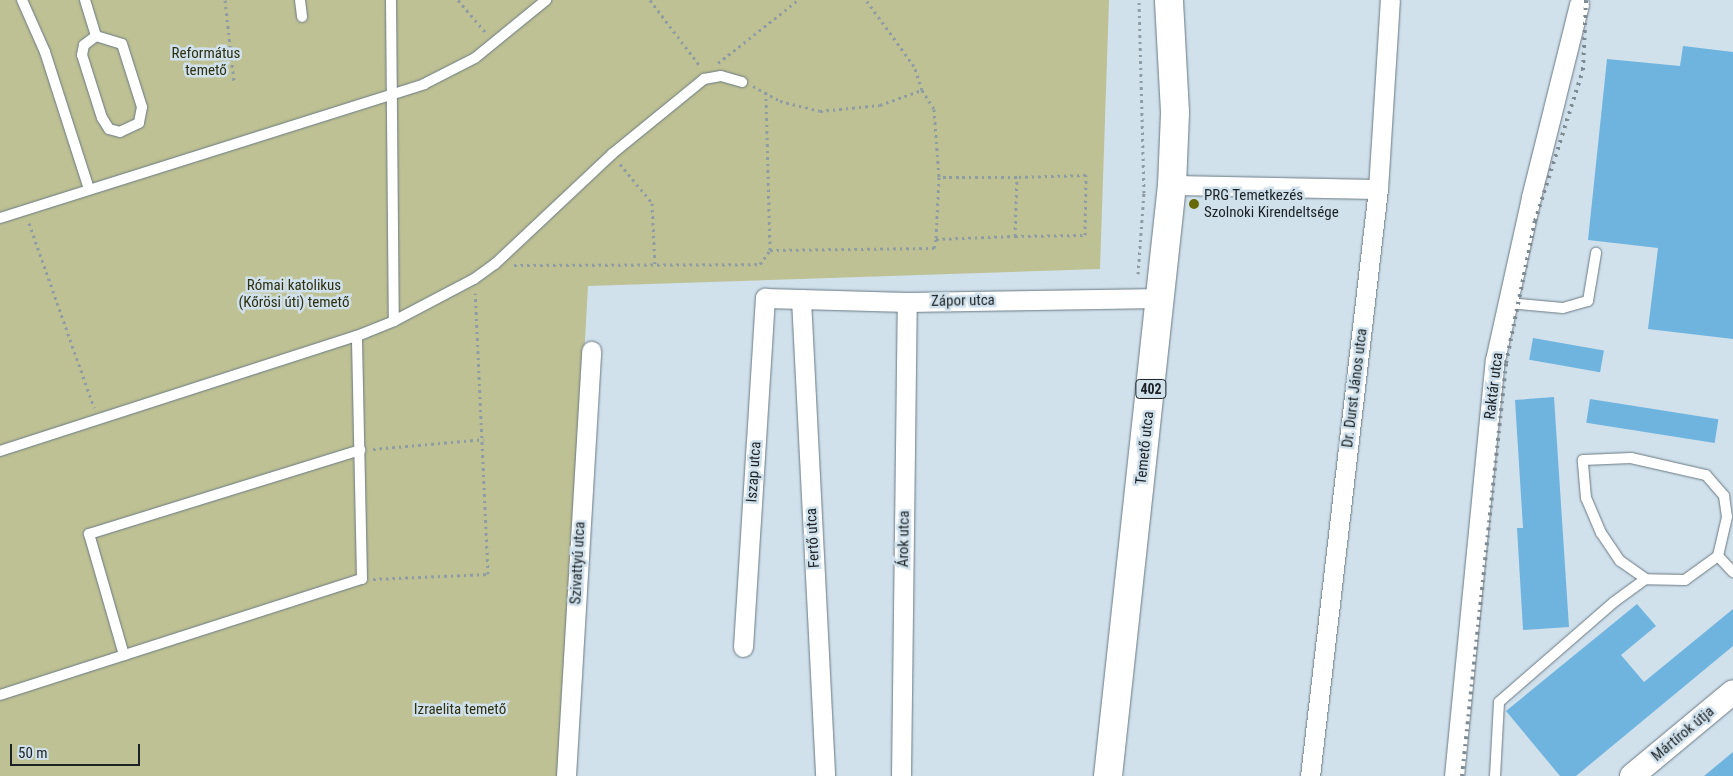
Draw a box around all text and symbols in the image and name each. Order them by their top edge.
park label: Református temető [172,44,240,79]
place label: PRG Temetkezés Szolnoki Kirendeltsége [1204,186,1339,221]
marker: PRG Temetkezés Szolnoki Kirendeltsége [1188,198,1200,210]
park label: Római katolikus (Kőrösi úti) temető [239,276,349,311]
street label: Zápor utca [931,291,995,311]
street label: Dr. Durst János utca [1339,327,1371,449]
street label: Raktár utca [1481,351,1507,421]
road number: 402 [1135,378,1167,400]
street label: Temető utca [1132,411,1158,485]
street label: Iszap utca [743,441,765,503]
street label: Fertő utca [802,508,824,568]
street label: Árok utca [895,511,913,567]
street label: Szivattyú utca [567,521,589,605]
park label: Izraelita temető [414,701,506,719]
street label: Mártírok útja [1648,703,1718,765]
scale bar [12,734,142,766]
text: 50 m [18,744,48,762]

